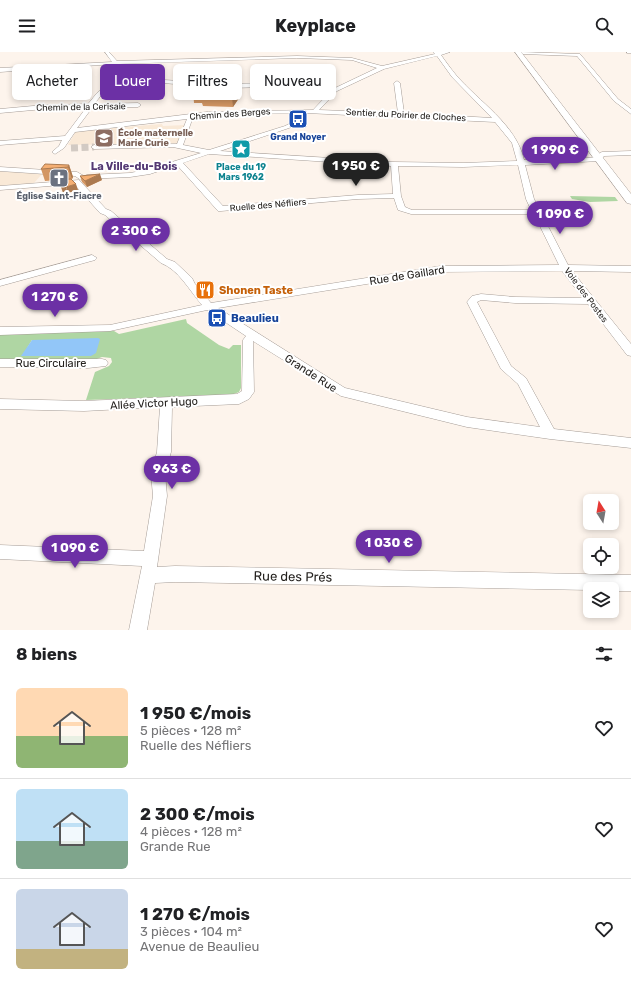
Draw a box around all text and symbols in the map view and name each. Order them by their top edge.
icon: menu [16,15,38,37]
text: Keyplace [275,15,356,37]
icon: search [593,15,615,37]
chip: Acheter [12,64,92,100]
chip: Louer [100,64,165,100]
chip: Filtres [173,64,242,100]
chip: Nouveau [250,64,336,100]
street label: Chemin de la Cerisaie [36,101,126,113]
street label: Chemin des Berges [189,106,271,122]
street label: Sentier du Poirier de Cloches [346,107,467,123]
bus stop icon: Grand Noyer [287,108,309,130]
school or university icon: École maternelle Marie Curie [93,127,115,149]
place label: École maternelle Marie Curie [118,127,194,148]
place label: Grand Noyer [270,132,326,142]
pin: 1 990 € [518,137,592,171]
place icon: Place du 19 Mars 1962 [230,138,252,160]
text: 1 990 € [531,142,579,157]
pin: 1 950 € [319,153,393,187]
text: 1 950 € [332,158,380,173]
district label: La Ville-du-Bois [91,160,177,173]
place label: Place du 19 Mars 1962 [216,162,266,182]
church icon: Église Saint-Fiacre [48,167,70,189]
place label: Église Saint-Fiacre [17,190,102,202]
street label: Ruelle des Néfliers [229,197,307,213]
pin: 1 090 € [523,201,597,235]
text: 1 090 € [536,206,584,221]
pin: 2 300 € [99,218,173,252]
text: 2 300 € [111,223,161,238]
street label: Rue de Gaillard [368,263,446,288]
street label: Voie des Postes [562,266,610,325]
restaurant icon: Shonen Taste [194,279,216,301]
pin: 1 270 € [18,284,92,318]
place label: Shonen Taste [219,284,294,297]
text: 1 270 € [32,289,78,304]
bus stop icon: Beaulieu [206,307,228,329]
place label: Beaulieu [231,312,279,325]
street label: Grande Rue [282,352,339,395]
street label: Rue Circulaire [15,357,87,370]
street label: Allée Victor Hugo [110,395,198,412]
pin: 963 € [144,456,200,490]
text: 963 € [153,461,191,476]
north arrow [583,494,619,530]
map controls [583,494,619,618]
pin: 1 030 € [352,530,426,564]
pin: 1 090 € [38,535,112,569]
text: 1 030 € [365,535,413,550]
button: locate [583,538,619,574]
text: 1 090 € [51,540,99,555]
street label: Rue des Prés [254,568,333,585]
button: layers [583,582,619,618]
icon: filters [593,643,615,665]
text: 8 biens [16,644,77,664]
text: 1 950 €/mois [140,703,251,723]
icon: home [48,704,96,752]
icon: heart [593,717,615,739]
text: 5 pièces · 128 m² [140,723,241,738]
text: Ruelle des Néfliers [140,738,251,753]
text: 2 300 €/mois [140,804,255,824]
icon: home [48,805,96,853]
icon: heart [593,818,615,840]
text: 4 pièces · 128 m² [140,824,242,839]
text: Grande Rue [140,839,211,854]
text: 1 270 €/mois [140,904,250,924]
icon: home [48,905,96,953]
icon: heart [593,918,615,940]
text: 3 pièces · 104 m² [140,924,242,939]
text: Avenue de Beaulieu [140,939,259,954]

